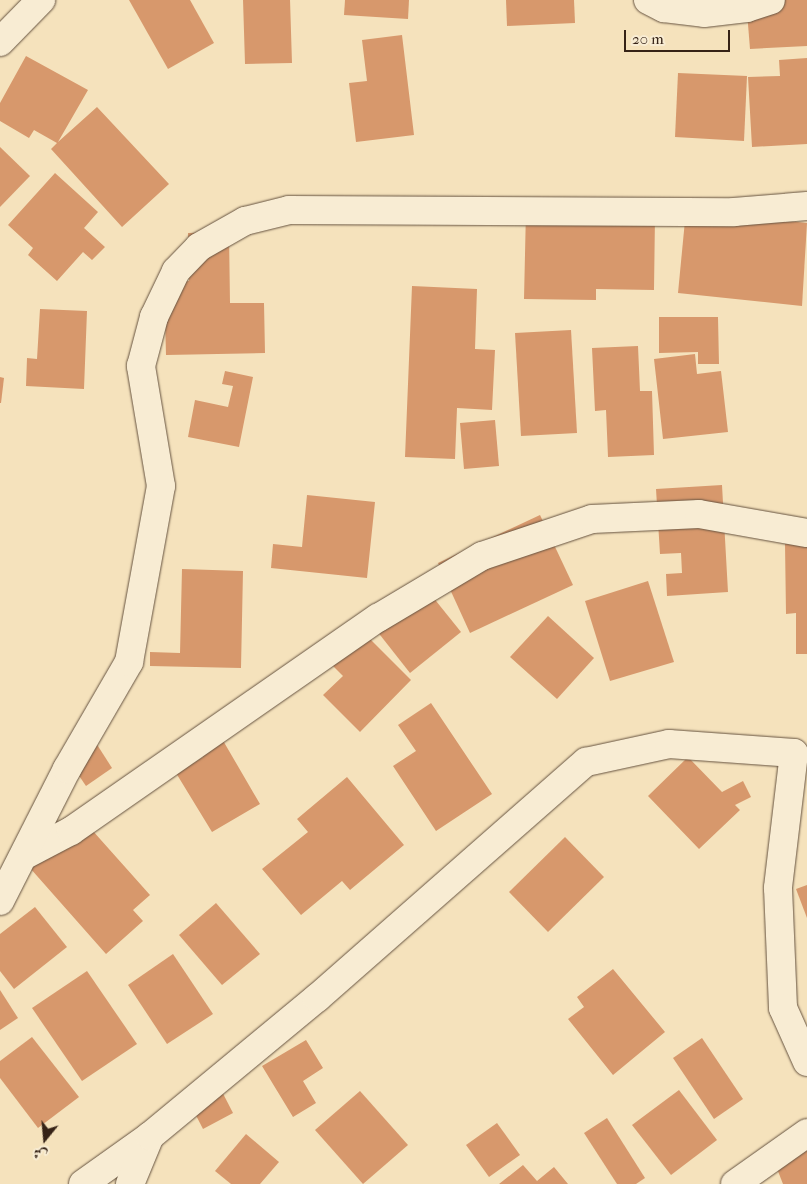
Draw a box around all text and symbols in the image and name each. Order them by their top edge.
scale bar [627,20,733,52]
text: 20 m [632,30,664,48]
north arrow [20,1114,70,1164]
text: ش [31,1144,50,1164]

